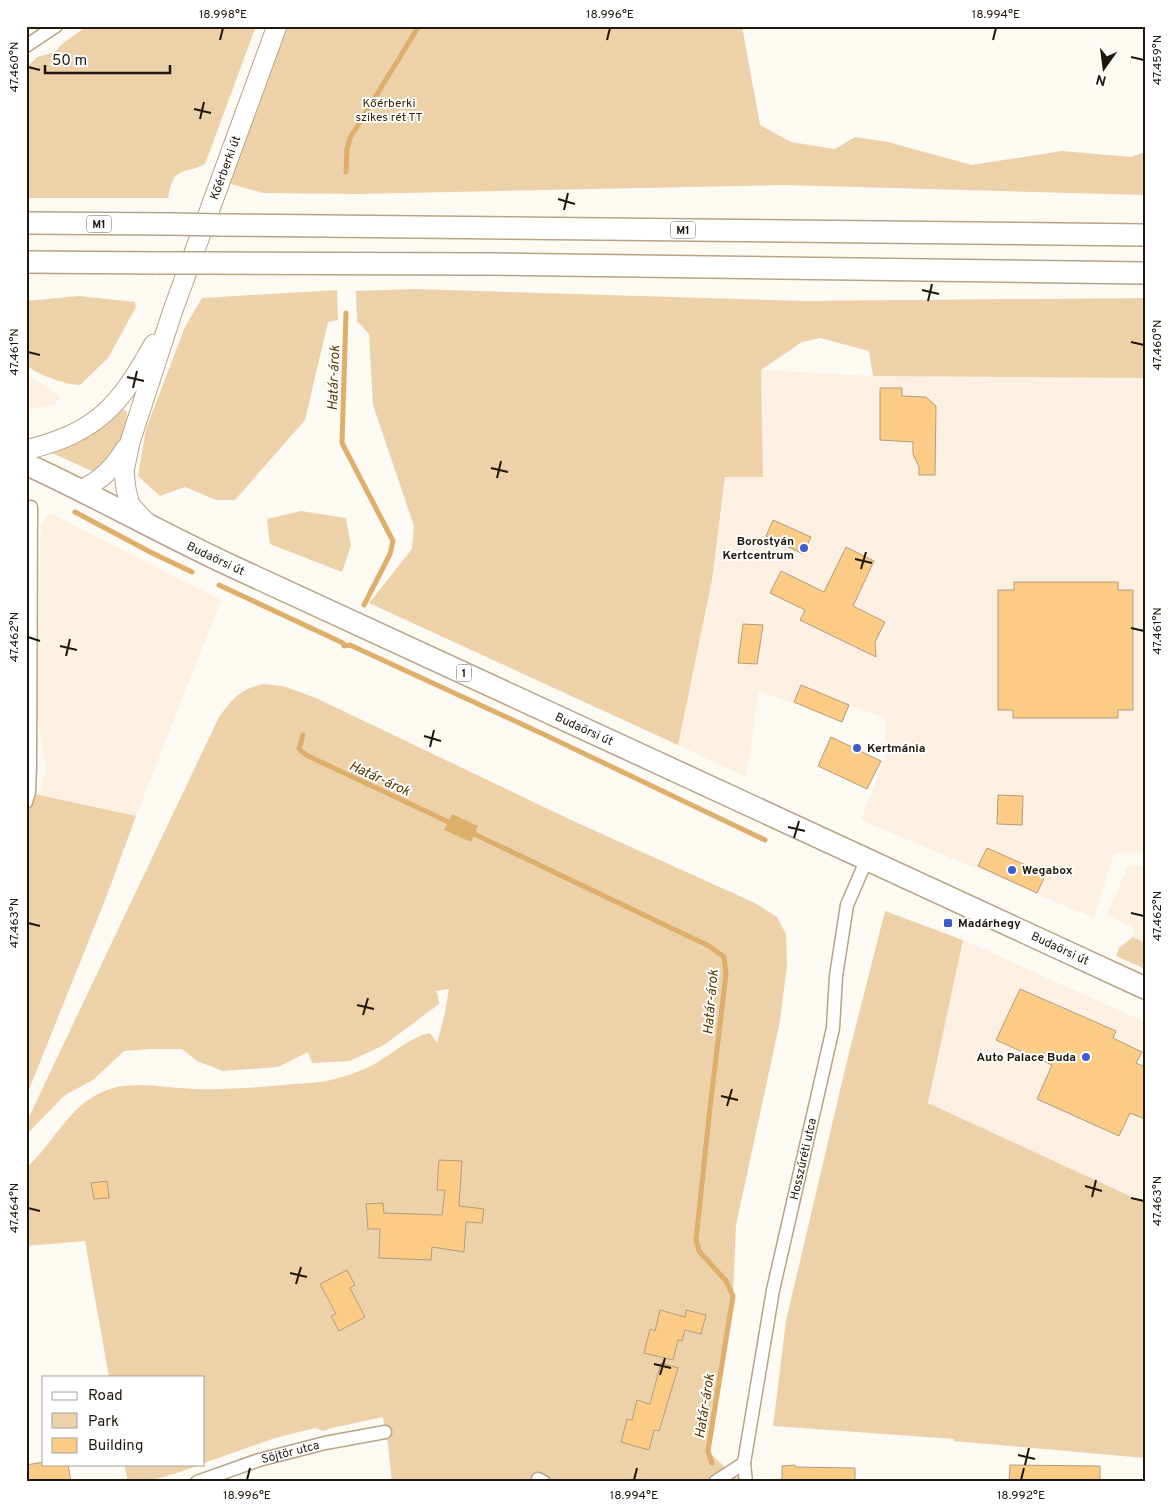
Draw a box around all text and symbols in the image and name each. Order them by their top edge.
text: 18.998°E [199,7,247,23]
text: 18.996°E [586,7,634,23]
text: 18.994°E [972,7,1020,23]
text: 47.459°N [1150,35,1166,85]
text: 47.460°N [7,42,23,92]
scale bar [45,42,170,74]
north arrow [1078,42,1128,92]
text: 50 m [52,52,87,71]
text: N [1094,70,1108,89]
park label: Kőérberki szikes rét TT [355,96,423,126]
street label: Kőérberki út [207,134,245,202]
road number: M1 [86,215,112,232]
road number: M1 [670,222,696,238]
text: 47.460°N [1150,320,1166,370]
text: 47.461°N [7,328,23,376]
water label: Határ-árok [325,344,344,411]
place label: Borostyán Kertcentrum [723,534,794,564]
street label: Budaörsi út [184,539,247,580]
marker: Borostyán Kertcentrum [798,542,810,554]
text: 47.461°N [1150,607,1166,655]
text: 47.462°N [7,612,23,662]
road number: 1 [456,664,472,681]
street label: Budaörsi út [552,710,615,750]
place label: Kertmánia [867,741,925,757]
marker: Kertmánia [851,742,863,754]
water label: Határ-árok [346,758,413,801]
place label: Wegabox [1022,863,1073,879]
marker: Wegabox [1006,864,1018,876]
text: 47.462°N [1150,891,1166,941]
text: 47.463°N [7,898,23,948]
place label: Madárhegy [958,916,1021,932]
marker: Madárhegy [942,917,954,929]
street label: Budaörsi út [1028,929,1091,970]
water label: Határ-árok [700,968,723,1035]
place label: Auto Palace Buda [976,1050,1076,1066]
marker: Auto Palace Buda [1080,1051,1092,1063]
street label: Hosszúréti utca [787,1117,821,1202]
text: 47.463°N [1150,1176,1166,1226]
text: 47.464°N [7,1183,23,1233]
water label: Határ-árok [692,1372,719,1440]
legend [42,1376,205,1466]
text: Road [88,1387,123,1406]
text: Park [88,1413,119,1432]
text: Building [88,1437,143,1456]
street label: Söjtör utca [260,1438,321,1468]
text: 18.996°E [223,1488,271,1504]
text: 18.994°E [610,1488,658,1504]
text: 18.992°E [997,1488,1045,1504]

